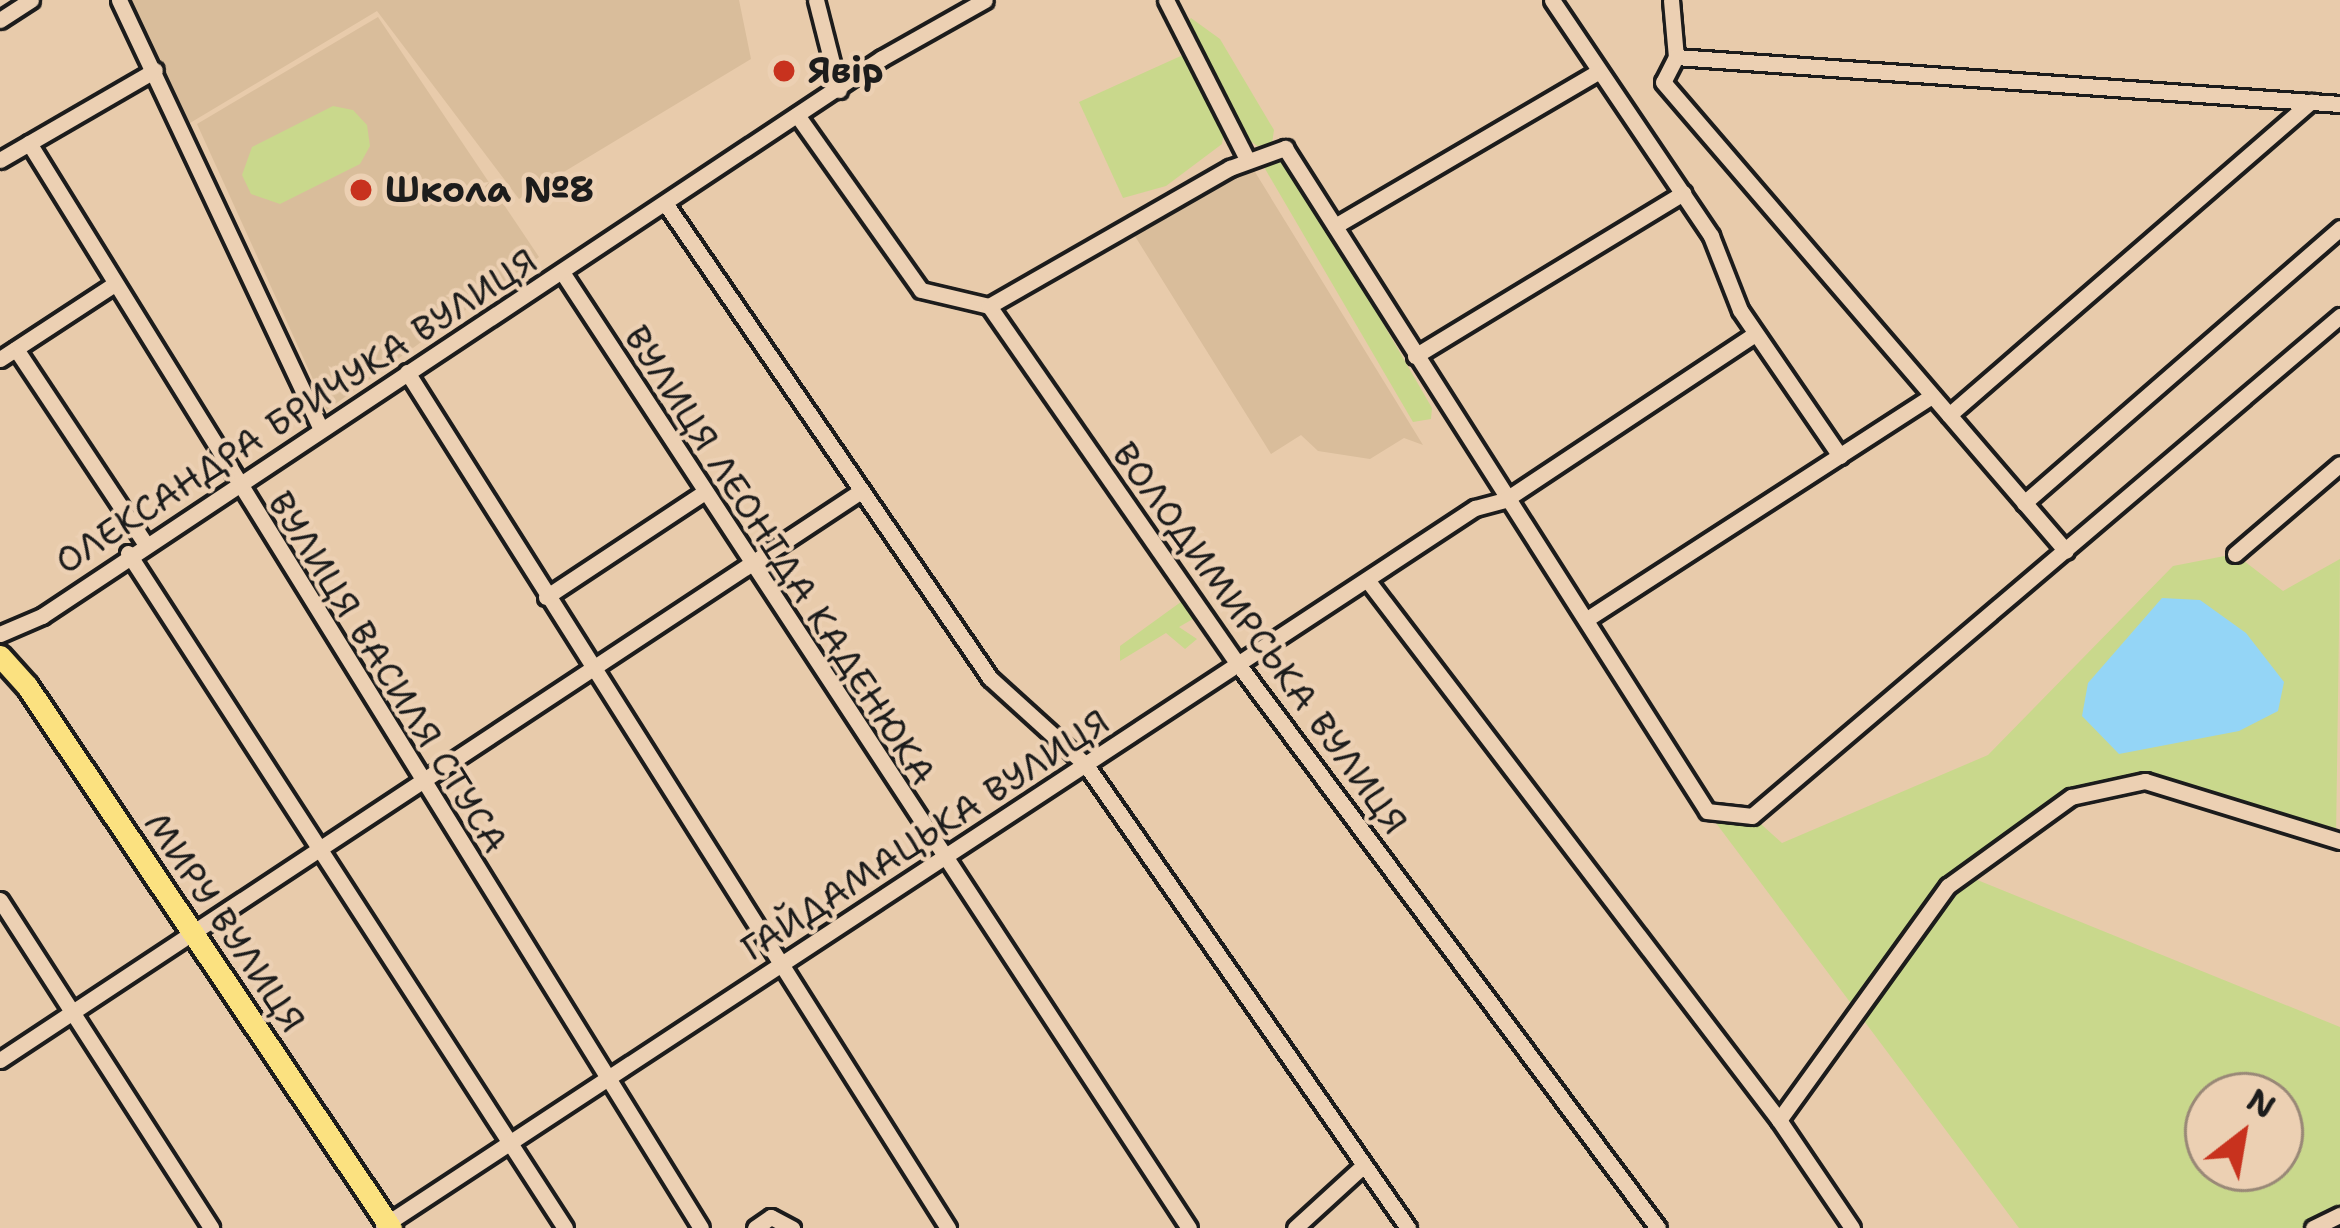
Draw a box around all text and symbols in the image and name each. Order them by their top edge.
place label: Явiр [808,49,884,93]
marker: Явiр [771,58,797,84]
place label: Школа №8 [385,168,595,212]
marker: Школа №8 [348,177,374,203]
street label: ОЛЕКСАНДРА БРИЧУКА ВУЛИЦЯ [47,239,545,583]
street label: ВУЛИЦЯ ЛЕОНІДА КАДЕНЮКА [615,317,945,793]
street label: ВОЛОДИМИРСЬКА ВУЛИЦЯ [1103,433,1417,843]
street label: ВУЛИЦЯ ВАСИЛЯ СТУСА [259,483,517,861]
street label: ГАЙДАМАЦЬКА ВУЛИЦЯ [733,700,1117,970]
street label: МИРУ ВУЛИЦЯ [135,804,315,1040]
north arrow [2184,1072,2304,1192]
text: N [2238,1077,2284,1129]

